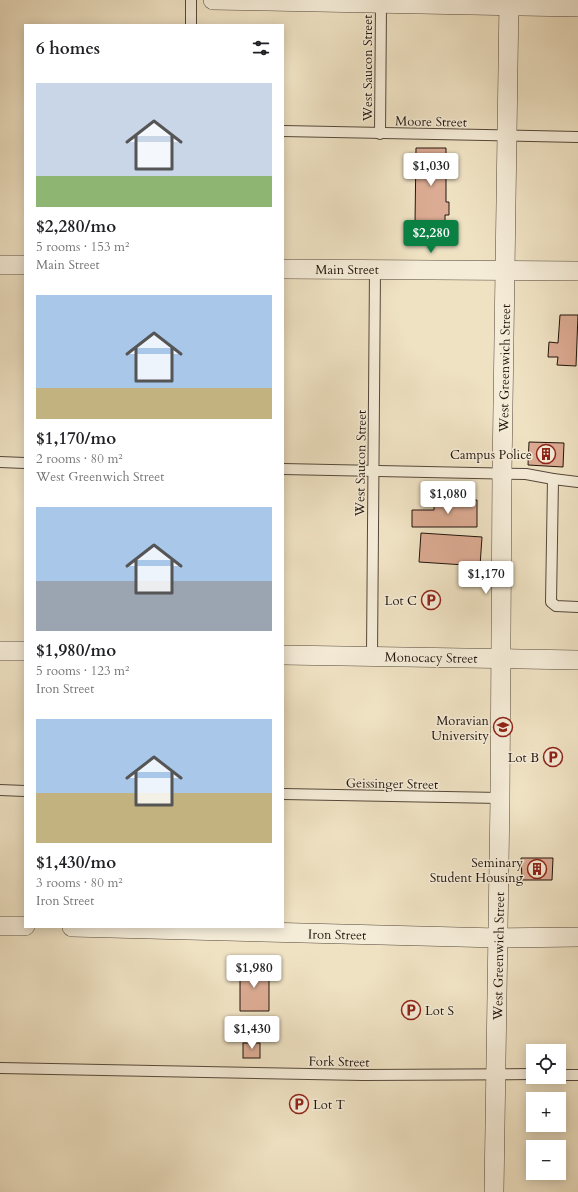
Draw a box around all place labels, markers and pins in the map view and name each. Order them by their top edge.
pin: $1,030 [398,153,464,187]
pin: $2,280 [398,220,464,254]
building icon: Campus Police [535,443,557,465]
place label: Campus Police [450,446,532,464]
pin: $1,080 [415,481,481,515]
pin: $1,170 [453,561,519,595]
parking icon: Lot C [420,589,442,611]
place label: Lot C [385,592,417,610]
place label: Moravian University [431,712,490,745]
school or university icon: Moravian University [492,716,514,738]
parking icon: Lot B [542,746,564,768]
place label: Lot B [508,749,539,767]
place label: Seminary Student Housing [430,854,524,887]
building icon: Seminary Student Housing [526,858,548,880]
pin: $1,980 [221,955,287,989]
parking icon: Lot S [400,999,422,1021]
place label: Lot S [425,1002,454,1020]
pin: $1,430 [219,1016,285,1050]
parking icon: Lot T [288,1093,310,1115]
place label: Lot T [313,1096,345,1114]

